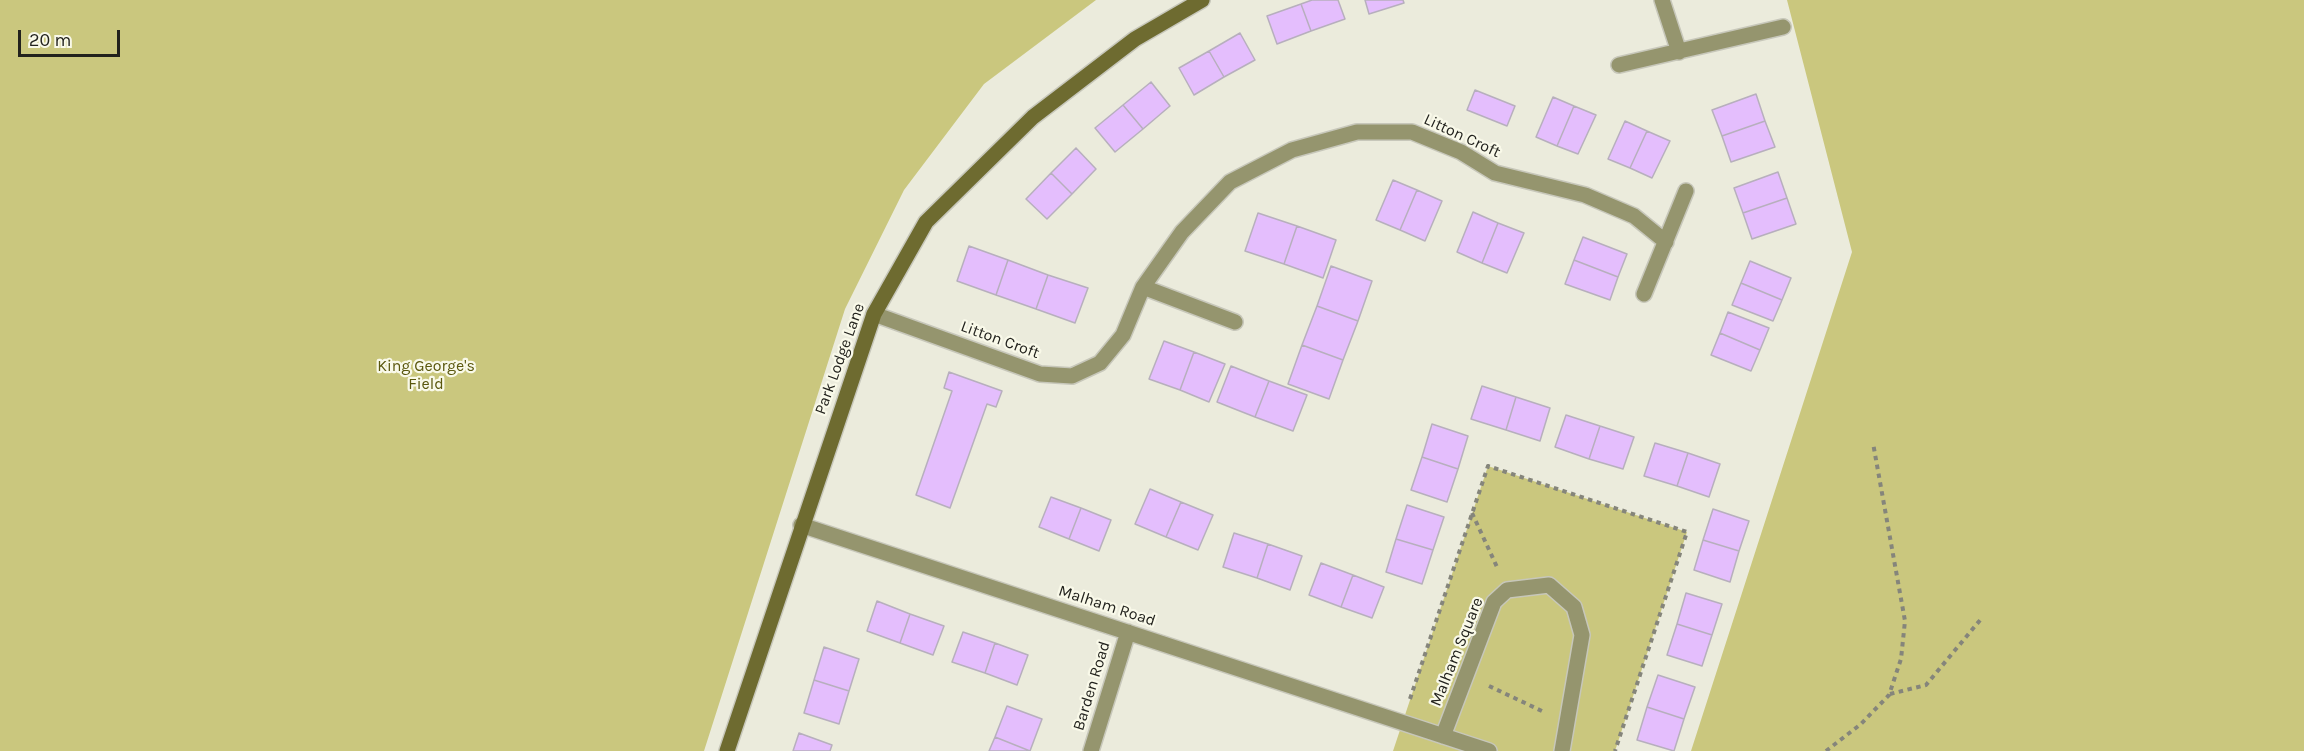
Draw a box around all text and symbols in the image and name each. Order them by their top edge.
scale bar [21,18,123,56]
text: 20 m [29,29,71,51]
street label: Litton Croft [1421,110,1503,162]
street label: Park Lodge Lane [811,301,869,417]
street label: Litton Croft [958,317,1042,363]
park label: King George's Field [377,356,475,394]
street label: Malham Road [1056,581,1158,631]
street label: Malham Square [1426,595,1488,709]
street label: Barden Road [1069,639,1115,733]

